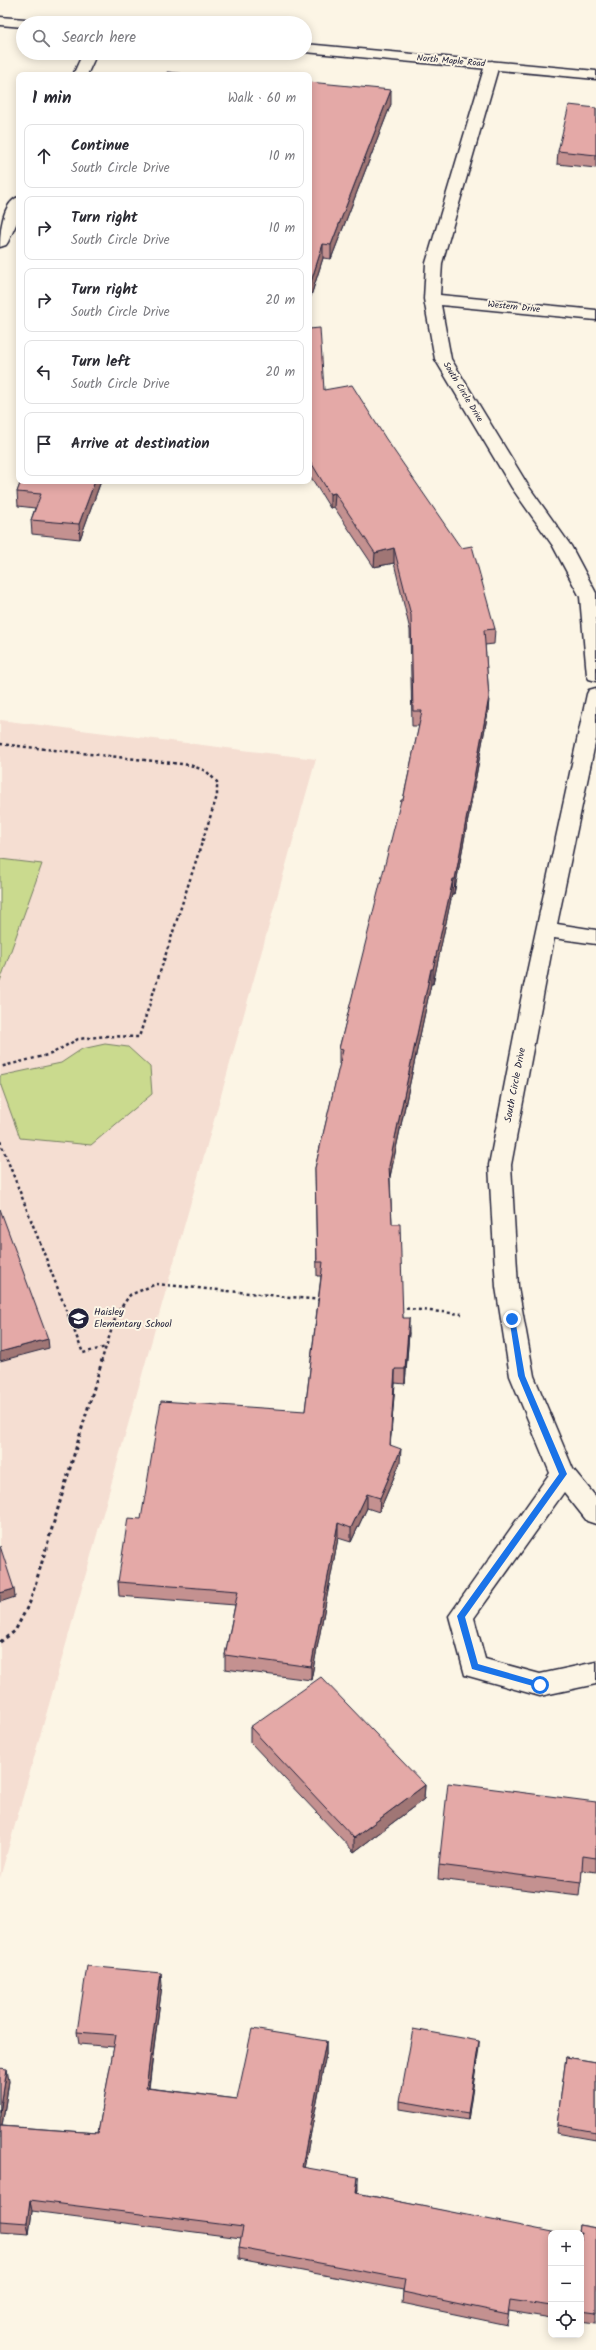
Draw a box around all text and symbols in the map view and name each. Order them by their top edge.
search box [16,16,312,60]
text: Search here [62,26,136,50]
icon: search [30,27,52,49]
street label: North Maple Road [416,51,486,72]
text: 1 min [32,85,71,112]
text: Walk · 60 m [228,88,296,109]
text: Continue [71,134,129,158]
icon: ahead [33,145,55,167]
text: 10 m [269,146,295,167]
text: South Circle Drive [71,158,170,179]
text: Turn right [71,206,138,230]
icon: right [33,217,55,239]
text: 10 m [269,218,295,239]
text: South Circle Drive [71,230,170,251]
text: Turn right [71,278,138,302]
icon: right [33,289,55,311]
text: 20 m [265,290,295,311]
street label: Western Drive [487,297,541,317]
text: South Circle Drive [71,302,170,323]
text: Turn left [71,350,131,374]
street label: South Circle Drive [439,359,487,425]
icon: left [33,361,55,383]
text: 20 m [265,362,295,383]
text: South Circle Drive [71,374,170,395]
text: Arrive at destination [71,432,210,456]
icon: arrive [33,433,55,455]
street label: South Circle Drive [500,1046,530,1124]
place label: Haisley Elementary School [94,1304,172,1332]
school or university icon: Haisley Elementary School [66,1305,92,1331]
route end [503,1310,521,1328]
route start [531,1676,549,1694]
map controls [548,2230,584,2338]
button: + [548,2230,584,2266]
button: − [548,2266,584,2302]
button: locate [548,2302,584,2338]

